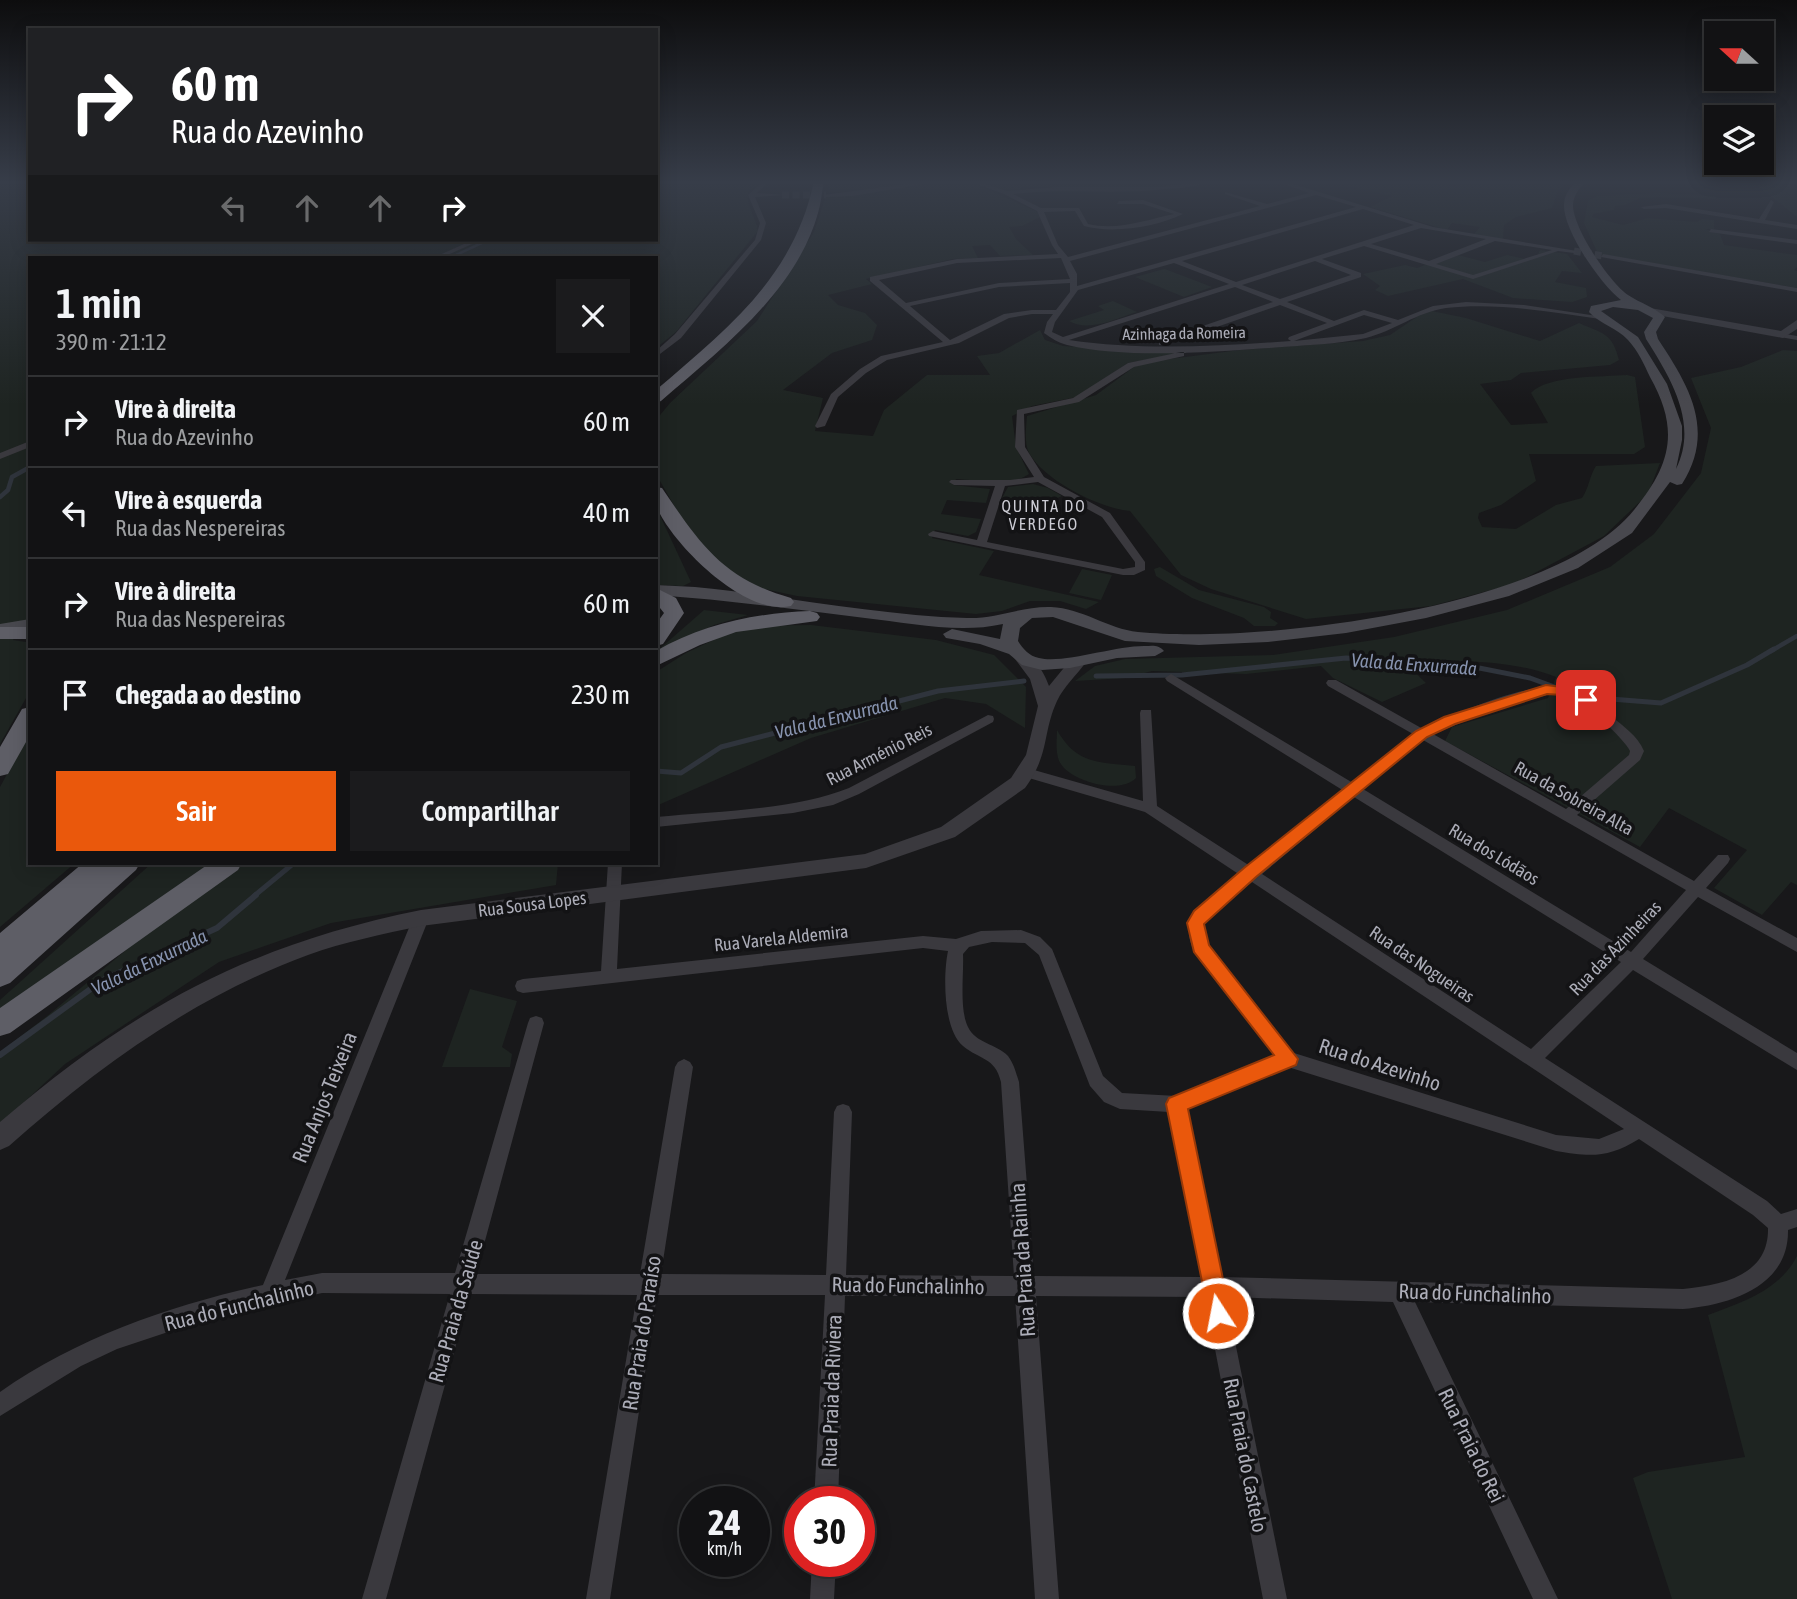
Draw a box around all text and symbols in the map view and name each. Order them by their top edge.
north arrow [1704,21,1774,91]
map controls [1704,21,1774,175]
text: 60 m [171,55,259,111]
icon: right [56,56,147,147]
button: layers [1704,105,1774,175]
text: Rua do Azevinho [171,113,364,150]
icon: left [215,189,253,227]
icon: ahead [288,189,326,227]
icon: ahead [361,189,399,227]
icon: right [434,189,472,227]
text: 1 min [56,279,142,327]
button: close [556,279,630,353]
street label: Azinhaga da Romeira [1122,323,1246,344]
text: 390 m · 21:12 [56,329,167,355]
text: Vire à direita [115,394,236,424]
icon: right [56,403,94,441]
text: 60 m [583,407,630,437]
text: Rua do Azevinho [115,424,254,450]
text: Vire à esquerda [115,485,262,515]
icon: left [56,494,94,532]
district label: QUINTA DO VERDEGO [1001,497,1087,533]
text: 40 m [583,498,630,528]
text: Rua das Nespereiras [115,515,285,541]
text: Vire à direita [115,576,236,606]
icon: right [56,585,94,623]
text: 60 m [583,589,630,619]
text: Rua das Nespereiras [115,606,285,632]
water label: Vala da Enxurrada [1351,649,1478,679]
pin [1556,670,1616,730]
icon: arrive [56,676,94,714]
text: Chegada ao destino [115,680,301,710]
text: 230 m [571,680,630,710]
icon: arrive [1567,681,1605,719]
water label: Vala da Enxurrada [772,691,900,743]
street label: Rua Arménio Reis [823,718,935,790]
street label: Rua da Sobreira Alta [1511,757,1637,839]
button: Sair [56,771,336,851]
button: Compartilhar [350,771,630,851]
street label: Rua dos Lódãos [1445,819,1543,889]
street label: Rua Sousa Lopes [477,887,587,921]
street label: Rua das Azinheiras [1565,896,1665,1000]
street label: Rua Varela Aldemira [713,921,849,955]
street label: Rua das Nogueiras [1366,921,1478,1007]
water label: Vala da Enxurrada [88,924,210,999]
street label: Rua Anjos Teixeira [287,1028,361,1166]
street label: Rua do Azevinho [1316,1033,1444,1095]
street label: Rua Praia da Rainha [1005,1182,1039,1338]
street label: Rua Praia da Saúde [423,1237,487,1385]
street label: Rua Praia do Paraíso [617,1254,665,1412]
street label: Rua do Funchalinho [831,1272,985,1298]
street label: Rua do Funchalinho [162,1275,316,1335]
position arrow [1181,1276,1255,1350]
street label: Rua do Funchalinho [1398,1278,1552,1308]
street label: Rua Praia da Riviera [816,1314,846,1468]
street label: Rua Praia do Castelo [1219,1376,1273,1534]
street label: Rua Praia do Rei [1434,1384,1510,1506]
speed limit sign: 30 [784,1486,875,1577]
text: 24 [708,1502,741,1542]
text: km/h [707,1538,742,1559]

